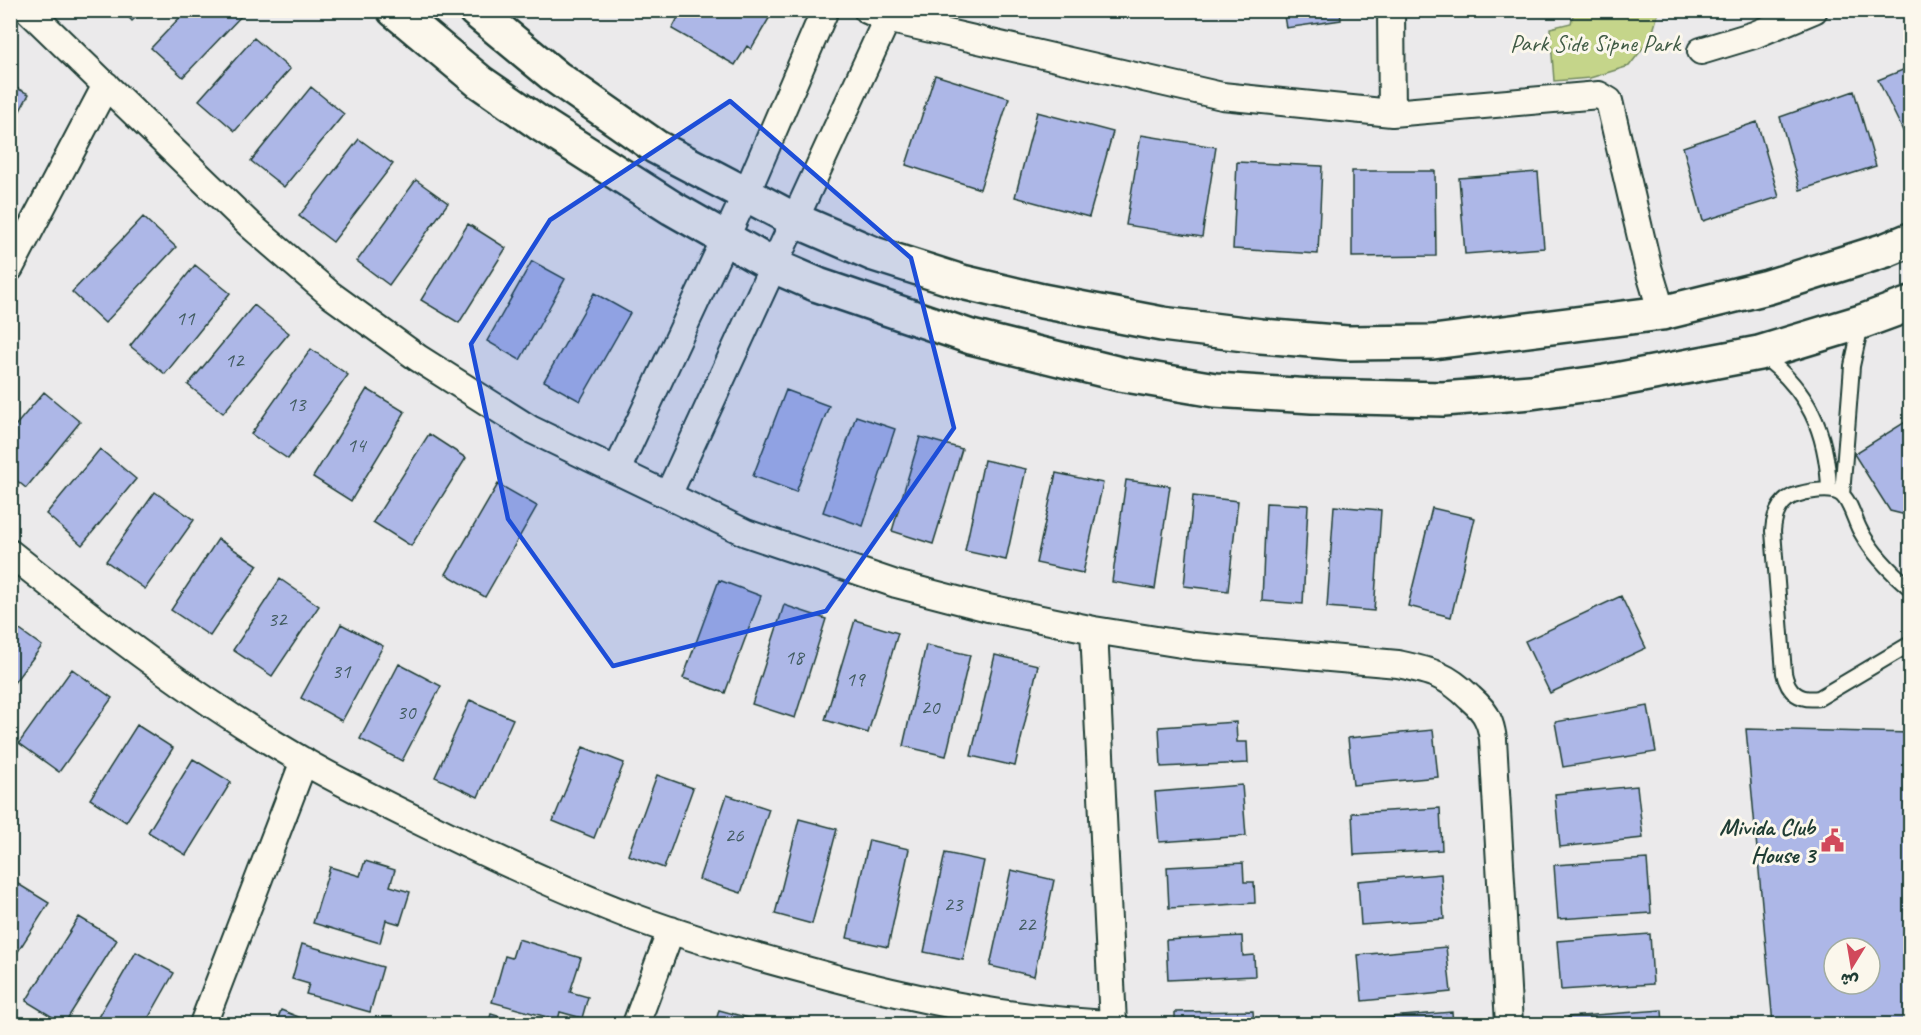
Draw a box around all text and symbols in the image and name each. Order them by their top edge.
park label: Park Side Sipne Park [1510,28,1682,58]
house number: 11 [176,305,196,331]
house number: 12 [225,347,245,373]
house number: 13 [287,391,307,417]
house number: 14 [347,432,368,458]
house number: 32 [268,606,288,632]
house number: 18 [785,644,806,670]
house number: 31 [332,658,352,684]
house number: 19 [846,666,866,692]
house number: 20 [921,694,941,720]
house number: 30 [397,699,417,725]
place label: Mivida Club House 3 [1719,812,1817,870]
house number: 26 [725,822,744,848]
public building icon: Mivida Club House 3 [1820,828,1846,854]
house number: 23 [944,891,964,917]
house number: 22 [1017,911,1037,937]
north arrow [1822,936,1882,996]
text: ش [1839,968,1860,991]

